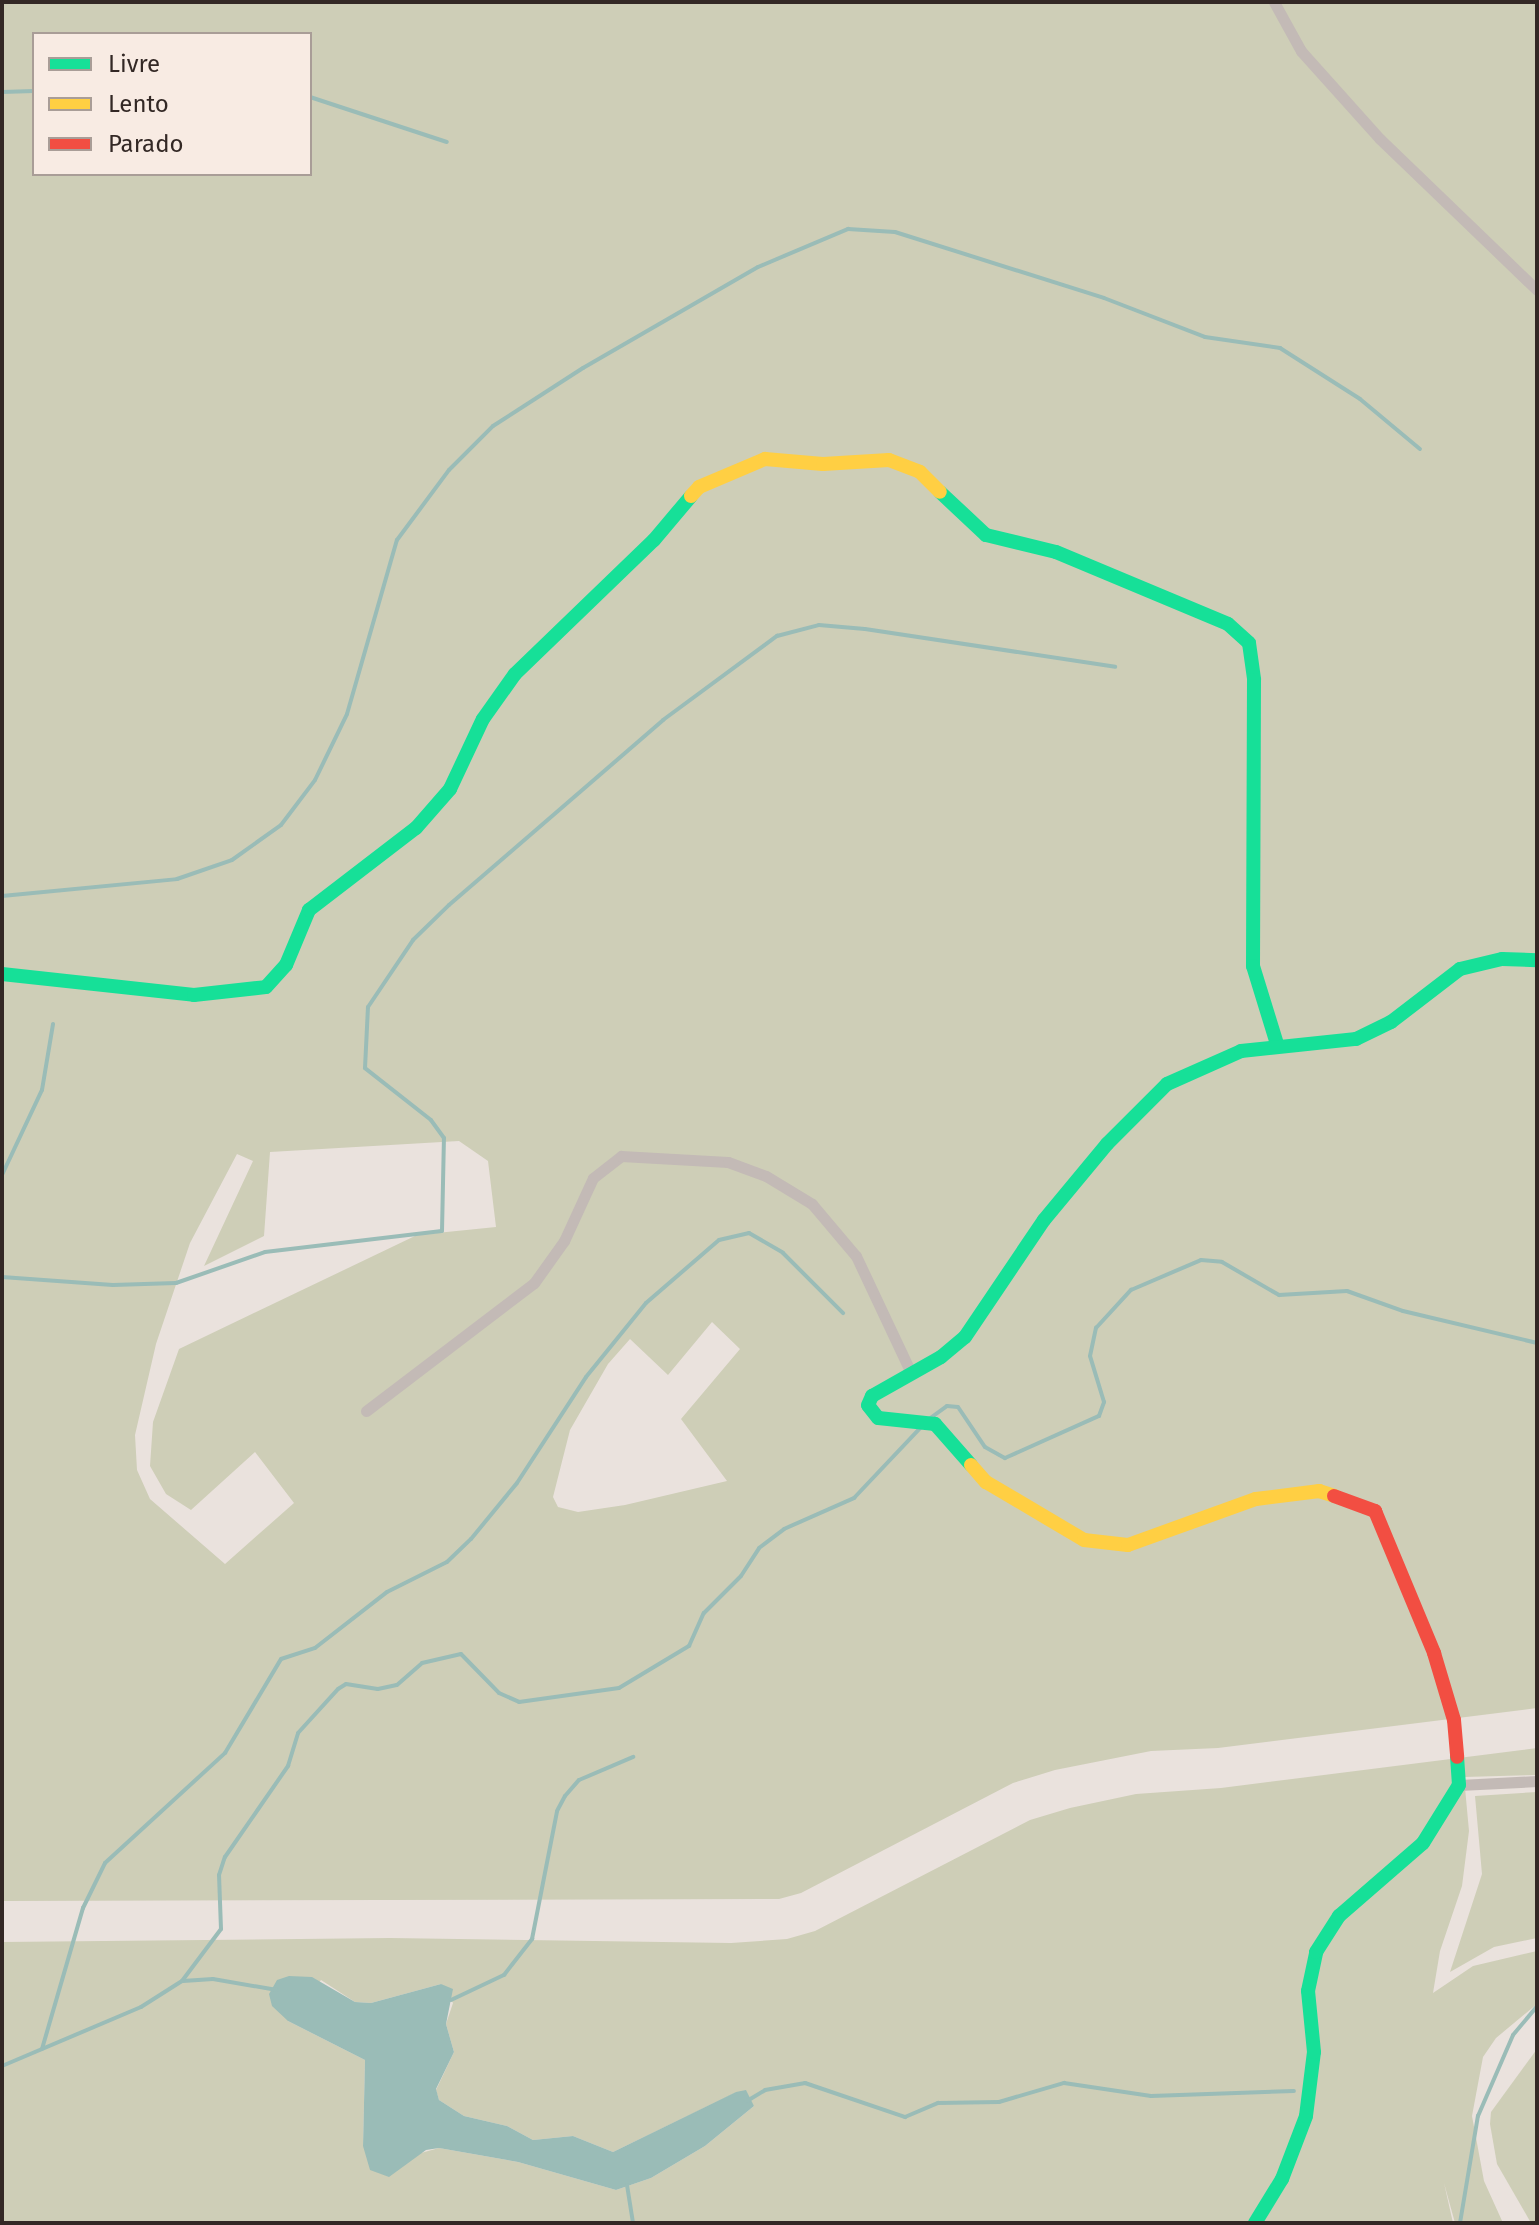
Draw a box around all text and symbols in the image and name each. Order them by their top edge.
legend [32,32,312,176]
text: Livre [108,50,160,78]
text: Lento [108,90,169,118]
text: Parado [108,130,184,158]

